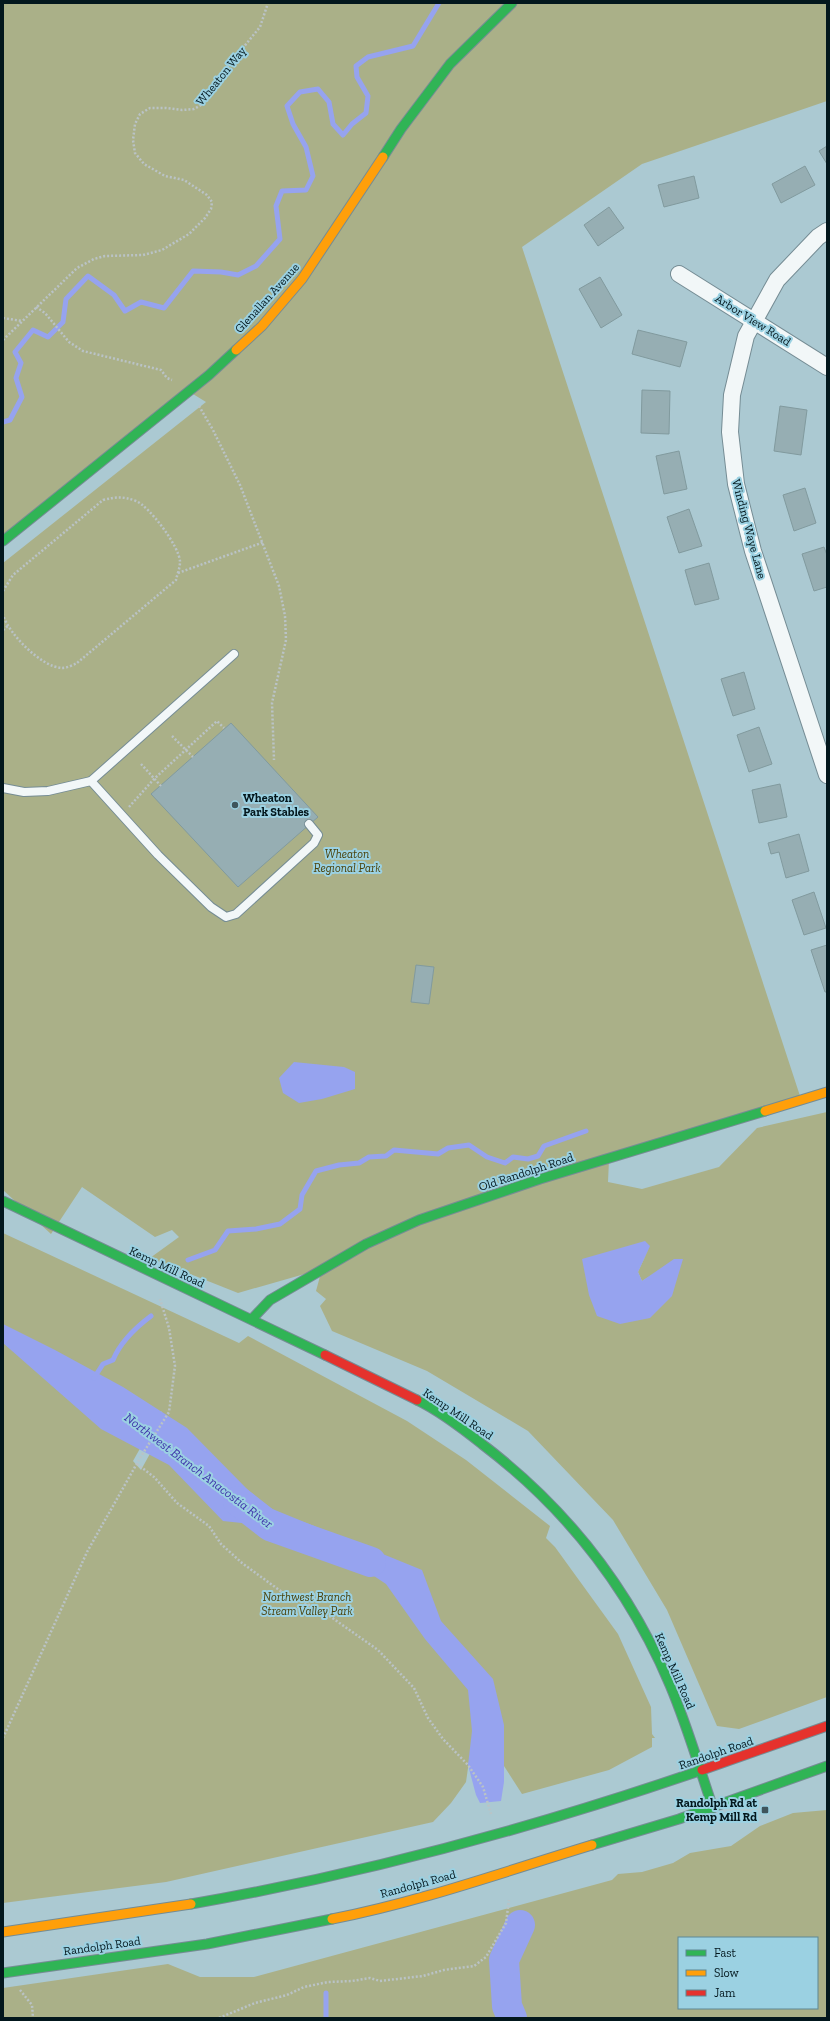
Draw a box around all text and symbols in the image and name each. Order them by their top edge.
street label: Wheaton Way [193,43,249,108]
street label: Glenallan Avenue [232,260,302,336]
street label: Arbor View Road [713,291,794,349]
street label: Winding Waye Lane [729,478,769,581]
place label: Wheaton Park Stables [243,791,310,819]
marker: Wheaton Park Stables [230,800,240,810]
park label: Wheaton Regional Park [313,847,381,875]
street label: Old Randolph Road [477,1150,576,1194]
street label: Kemp Mill Road [127,1243,207,1291]
street label: Kemp Mill Road [420,1385,496,1443]
water label: Northwest Branch Anacostia River [122,1410,276,1531]
park label: Northwest Branch Stream Valley Park [261,1590,353,1618]
street label: Kemp Mill Road [652,1631,698,1712]
street label: Randolph Road [677,1734,755,1772]
place label: Randolph Rd at Kemp Mill Rd [676,1796,757,1824]
marker: Randolph Rd at Kemp Mill Rd [760,1805,770,1815]
street label: Randolph Road [379,1867,458,1901]
street label: Randolph Road [63,1934,142,1958]
legend [678,1937,818,2009]
text: Fast [714,1946,737,1960]
text: Slow [714,1966,740,1980]
text: Jam [714,1986,736,2000]

